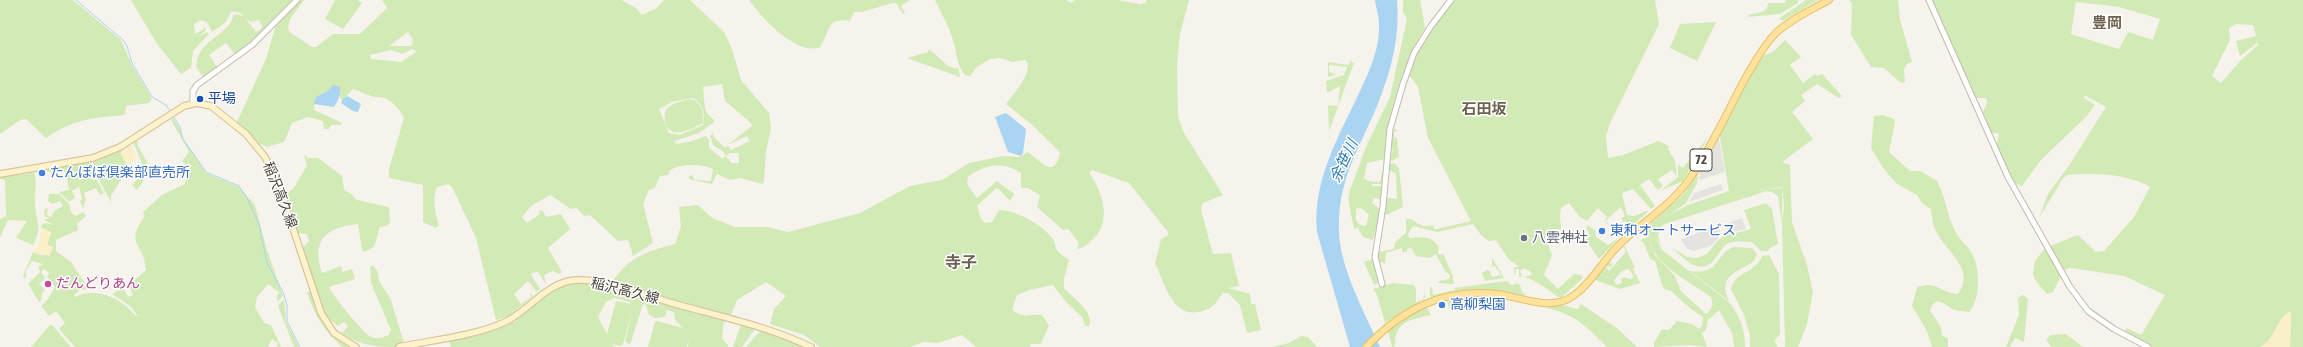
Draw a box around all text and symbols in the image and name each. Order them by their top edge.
district label: 豊岡 [2092,14,2122,32]
place label: 平場 [208,91,236,107]
marker: 平場 [195,94,205,104]
district label: 石田坂 [1462,100,1506,118]
water label: 余笹川 [1326,137,1362,185]
road number: 72 [1690,149,1712,171]
street label: 稲沢高久線 [260,159,300,231]
place label: たんぽぽ倶楽部直売所 [50,165,190,181]
marker: たんぽぽ倶楽部直売所 [37,168,47,178]
place label: 東和オートサービス [1610,223,1736,239]
marker: 東和オートサービス [1597,226,1607,236]
place label: 八雲神社 [1532,230,1588,246]
marker: 八雲神社 [1519,233,1529,243]
district label: 寺子 [945,253,977,273]
street label: 稲沢高久線 [589,274,661,308]
place label: だんどりあん [56,276,140,292]
marker: だんどりあん [43,279,53,289]
place label: 高柳梨園 [1450,297,1506,313]
marker: 高柳梨園 [1437,300,1447,310]

